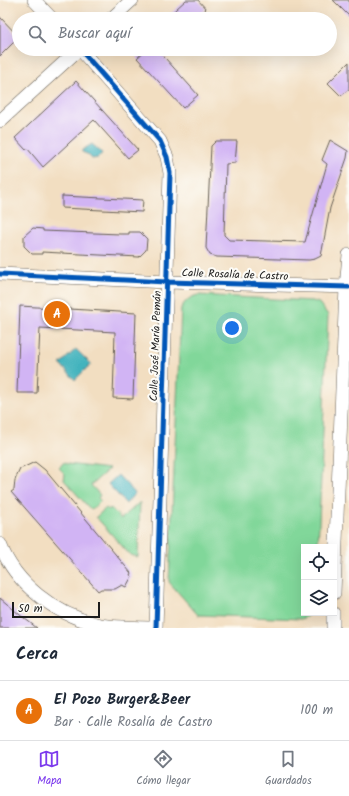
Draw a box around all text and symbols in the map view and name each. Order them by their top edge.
search box [12,12,337,56]
text: Buscar aquí [58,22,131,46]
icon: search [26,23,48,45]
street label: Calle Rosalía de Castro [181,264,289,286]
street label: Calle José María Pemán [145,290,167,402]
pin: A [44,299,70,329]
your location [222,318,242,338]
map controls [301,544,337,616]
button: locate [301,544,337,580]
button: layers [301,580,337,616]
scale bar [12,600,100,619]
text: 50 m [18,600,43,618]
text: Cerca [16,641,58,668]
text: El Pozo Burger&Beer [54,688,190,712]
text: A [25,700,33,721]
text: 100 m [300,700,333,721]
text: Bar · Calle Rosalía de Castro [54,712,212,733]
tab: Mapa [37,748,62,790]
tab: Cómo llegar [136,748,190,790]
tab: Guardados [265,748,312,790]

